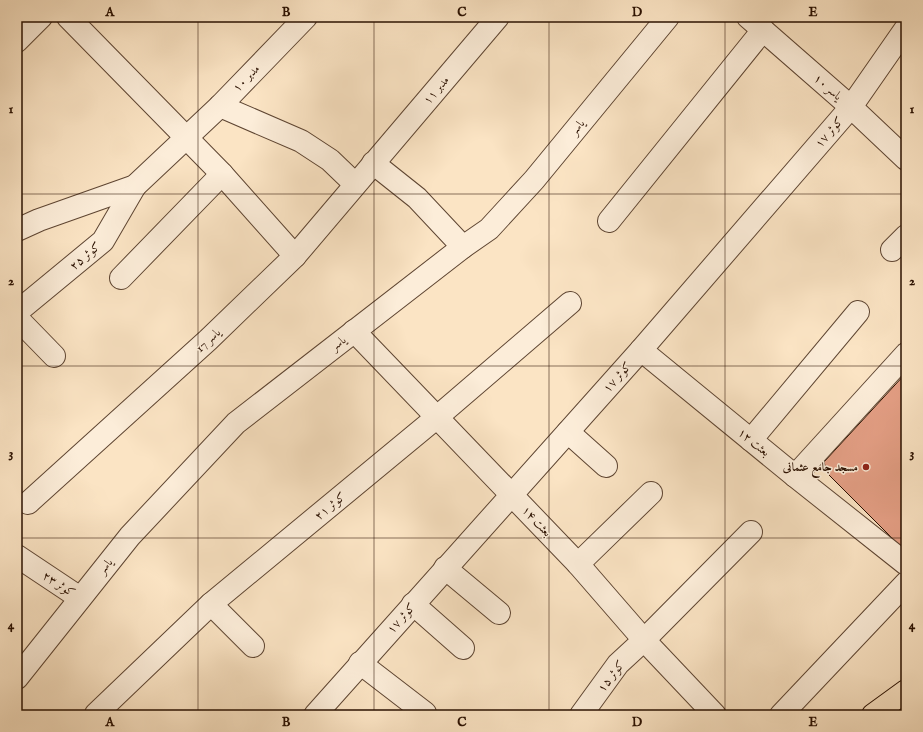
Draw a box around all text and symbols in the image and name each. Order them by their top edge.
text: A [105,4,116,21]
text: B [282,4,291,21]
text: C [457,4,467,21]
text: D [632,4,643,21]
text: E [808,4,818,21]
street label: مدبر ۱۰ [230,61,263,95]
street label: یاسر ۱۰ [810,71,845,104]
street label: مدبر ۱۱ [420,73,453,108]
text: 1 [9,101,14,118]
text: 1 [910,101,915,118]
street label: کوثر ۱۷ [812,114,847,151]
street label: یاسر [565,116,589,140]
street label: کوثر ۲۵ [67,239,104,274]
text: 2 [8,273,14,290]
text: 2 [909,273,915,290]
street label: یاسر 17 [193,325,224,356]
street label: یاسر [326,332,350,355]
street label: کوثر ۱۷ [600,359,635,396]
street label: بعثت ۱۲ [735,425,773,460]
text: 3 [9,445,14,462]
text: 3 [910,445,915,462]
place label: مسجد جامع عثمانی [782,460,858,479]
marker: مسجد جامع عثمانی [861,462,871,472]
street label: کوثر ۲۱ [312,489,349,524]
street label: بعثت ۱۴ [519,503,555,540]
street label: یاسر [93,555,117,579]
street label: کوثر ۲۳ [40,568,78,601]
street label: کوثر ۱۷ [384,600,419,637]
text: 4 [8,617,15,634]
text: 4 [909,617,916,634]
street label: کوثر ۱۵ [594,657,628,695]
text: A [105,714,116,731]
text: B [282,714,291,731]
text: C [457,714,467,731]
text: D [632,714,643,731]
text: E [808,714,818,731]

